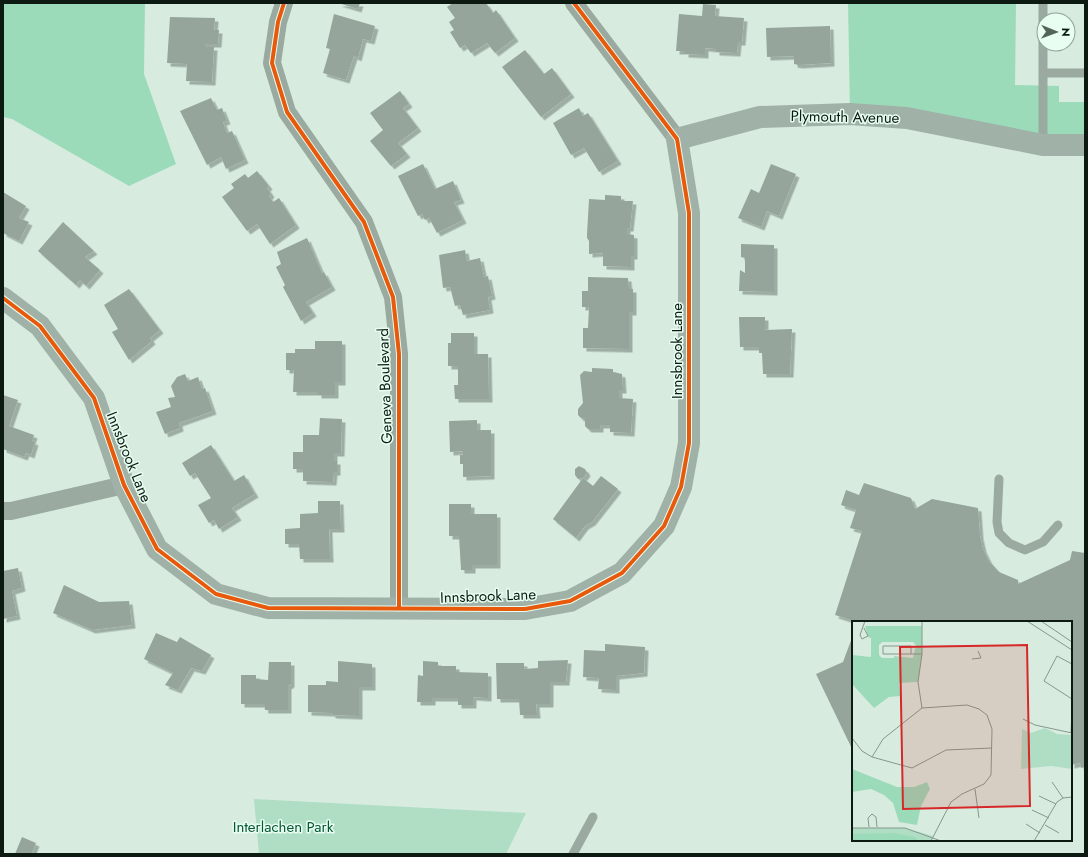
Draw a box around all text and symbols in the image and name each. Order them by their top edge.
north arrow [1036,12,1076,52]
text: N [1058,28,1074,37]
street label: Plymouth Avenue [790,105,900,129]
street label: Innsbrook Lane [666,303,688,399]
street label: Geneva Boulevard [372,328,398,444]
street label: Innsbrook Lane [101,408,157,506]
street label: Innsbrook Lane [440,583,537,609]
inset map [852,621,1072,841]
park label: Interlachen Park [233,816,334,838]

